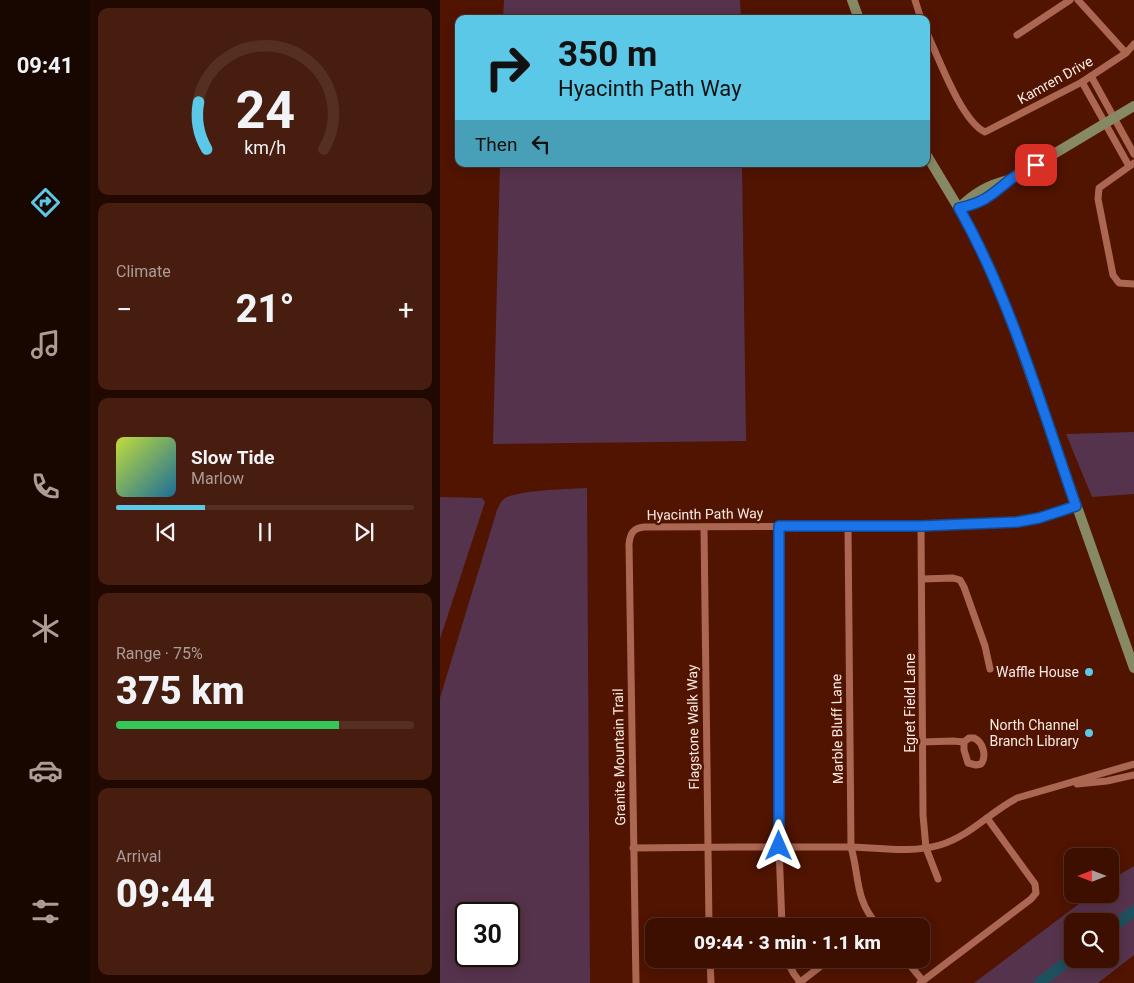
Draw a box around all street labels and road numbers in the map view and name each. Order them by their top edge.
street label: Kamren Drive [1015,53,1095,107]
street label: Hyacinth Path Way [646,505,764,523]
street label: Egret Field Lane [902,653,918,753]
street label: Flagstone Walk Way [684,664,702,790]
street label: Marble Bluff Lane [828,674,846,784]
street label: Granite Mountain Trail [610,688,628,826]

